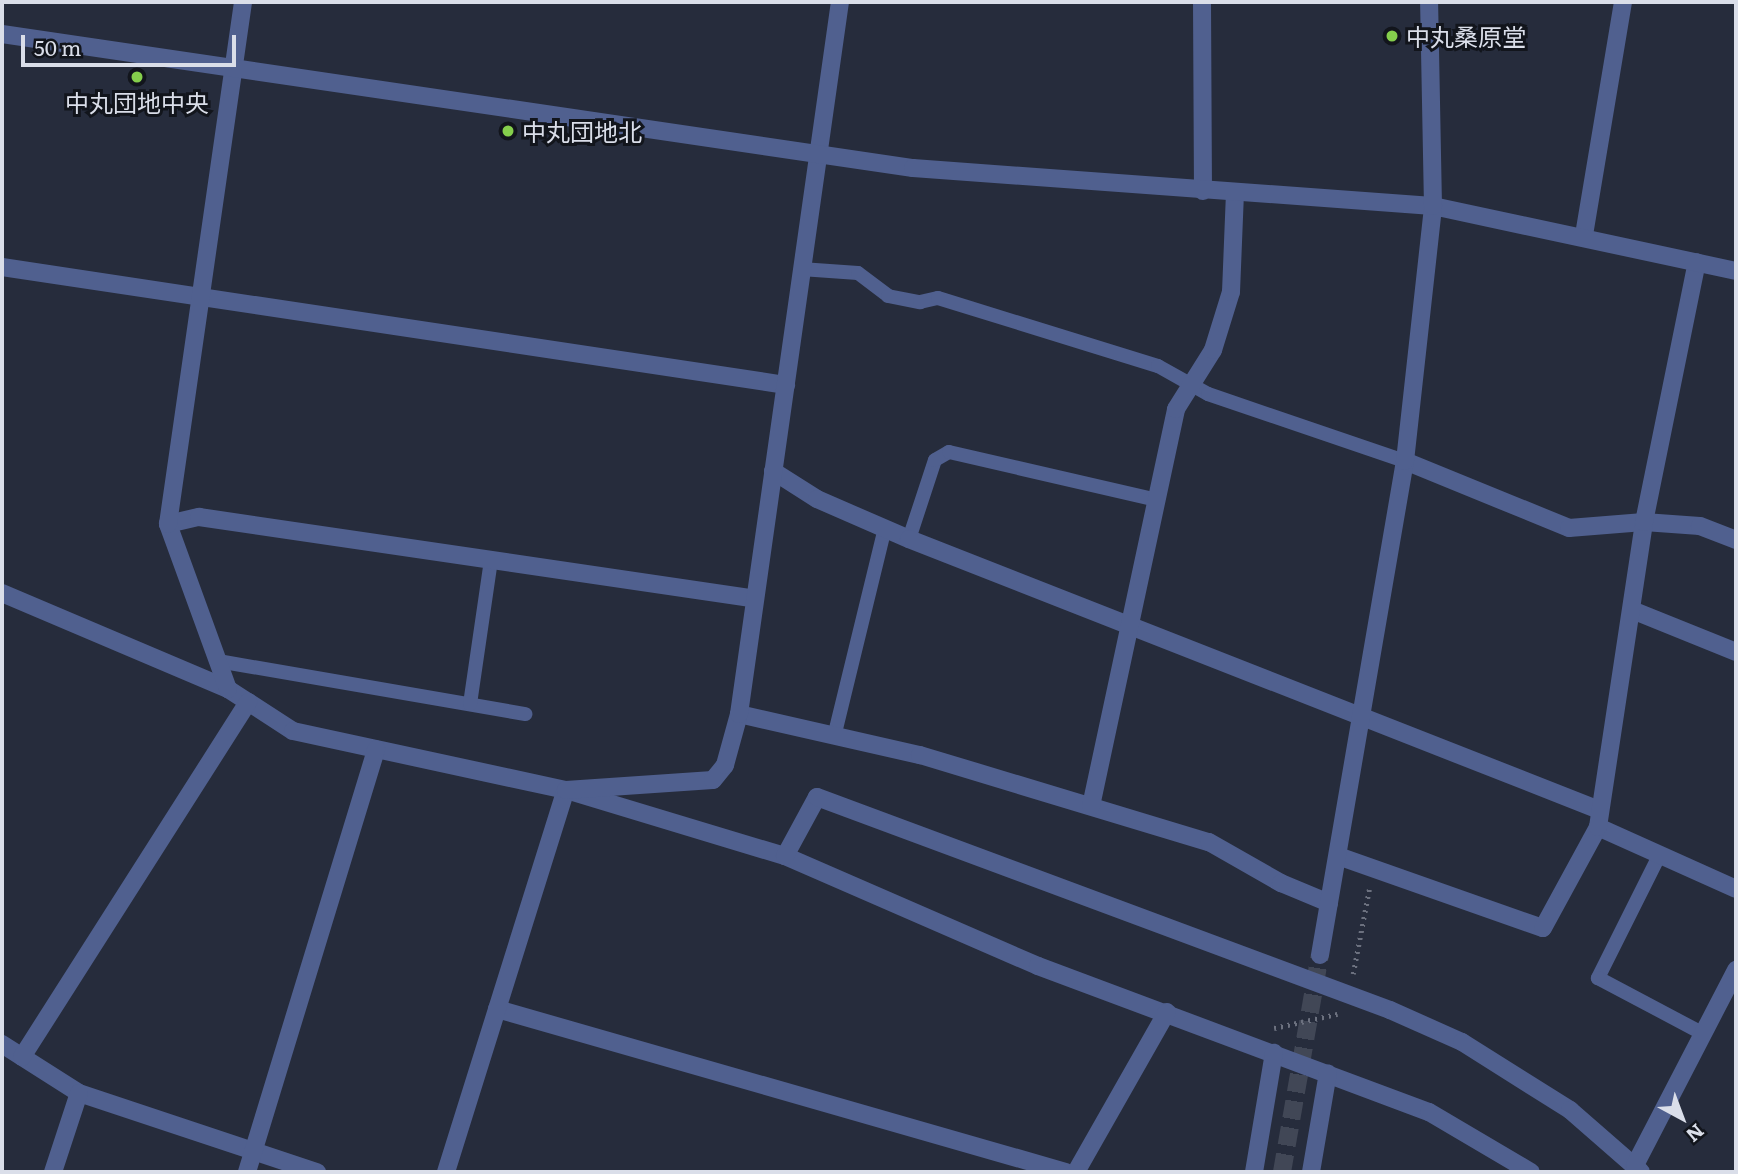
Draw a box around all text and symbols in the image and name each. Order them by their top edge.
scale bar [24,21,240,65]
place label: 中丸桑原堂 [1406,22,1526,50]
marker: 中丸桑原堂 [1384,28,1400,44]
text: 50 m [34,31,81,62]
marker: 中丸団地中央 [129,69,145,85]
place label: 中丸団地中央 [65,88,209,116]
place label: 中丸団地北 [522,117,642,145]
marker: 中丸団地北 [500,123,516,139]
north arrow [1647,1083,1717,1153]
text: N [1681,1118,1711,1150]

